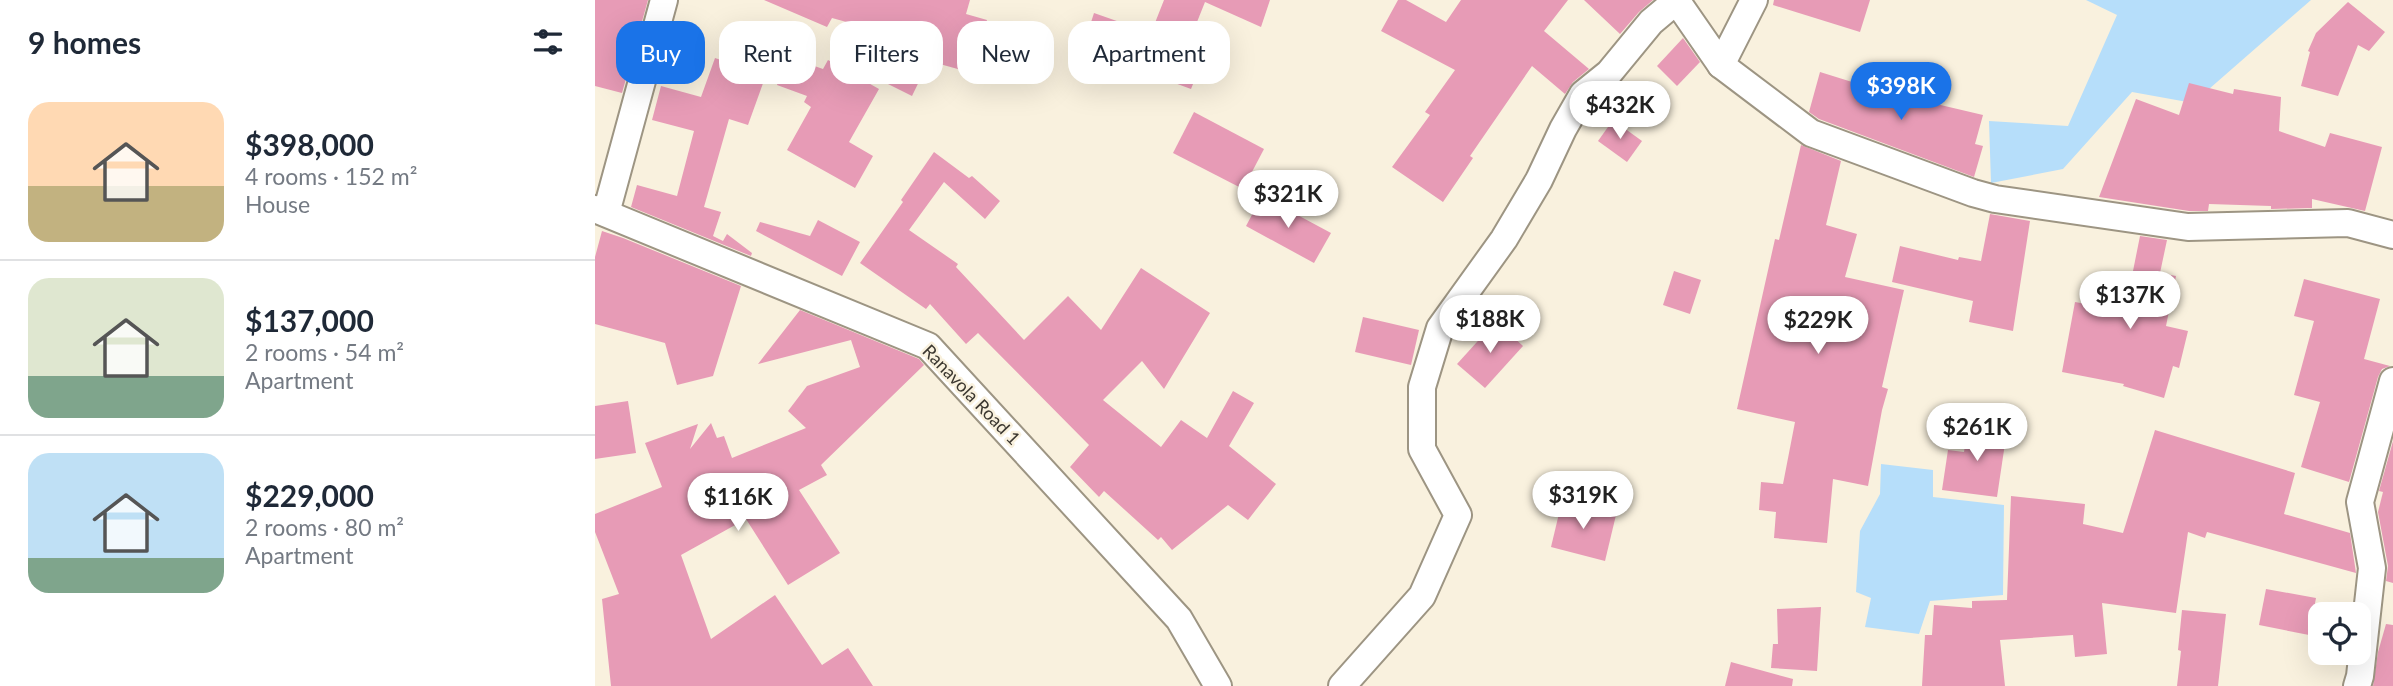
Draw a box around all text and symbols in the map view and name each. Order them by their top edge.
chip: Buy [616,21,705,84]
chip: Rent [719,21,816,84]
chip: Filters [830,21,943,84]
chip: New [957,21,1054,84]
chip: Apartment [1068,21,1230,84]
icon: filters [529,23,567,61]
text: 9 homes [28,24,141,60]
pin: $398K [1852,62,1950,122]
text: $398K [1866,71,1936,99]
pin: $432K [1571,82,1669,141]
text: $432K [1585,90,1655,118]
text: $398,000 [245,126,374,162]
icon: home [84,130,168,214]
text: 4 rooms · 152 m² [245,162,417,190]
pin: $321K [1239,170,1337,230]
text: $321K [1253,179,1323,207]
text: House [245,190,310,218]
pin: $137K [2081,272,2179,331]
text: $137K [2095,280,2165,308]
pin: $188K [1441,296,1539,355]
pin: $229K [1769,296,1867,356]
text: $137,000 [245,302,374,338]
text: $188K [1455,304,1525,332]
text: $229K [1783,305,1853,333]
icon: home [84,306,168,390]
text: 2 rooms · 54 m² [245,338,404,366]
street label: Ranavola Road 1 [918,340,1025,449]
text: Apartment [245,366,353,394]
pin: $261K [1928,404,2026,463]
text: $261K [1942,412,2012,440]
pin: $319K [1534,472,1632,531]
pin: $116K [689,474,787,533]
text: $229,000 [245,477,374,513]
text: $319K [1548,480,1618,508]
icon: home [84,481,168,565]
text: $116K [703,482,773,510]
text: 2 rooms · 80 m² [245,513,404,541]
text: Apartment [245,541,353,569]
map controls [2308,602,2371,665]
button: locate [2308,602,2371,665]

